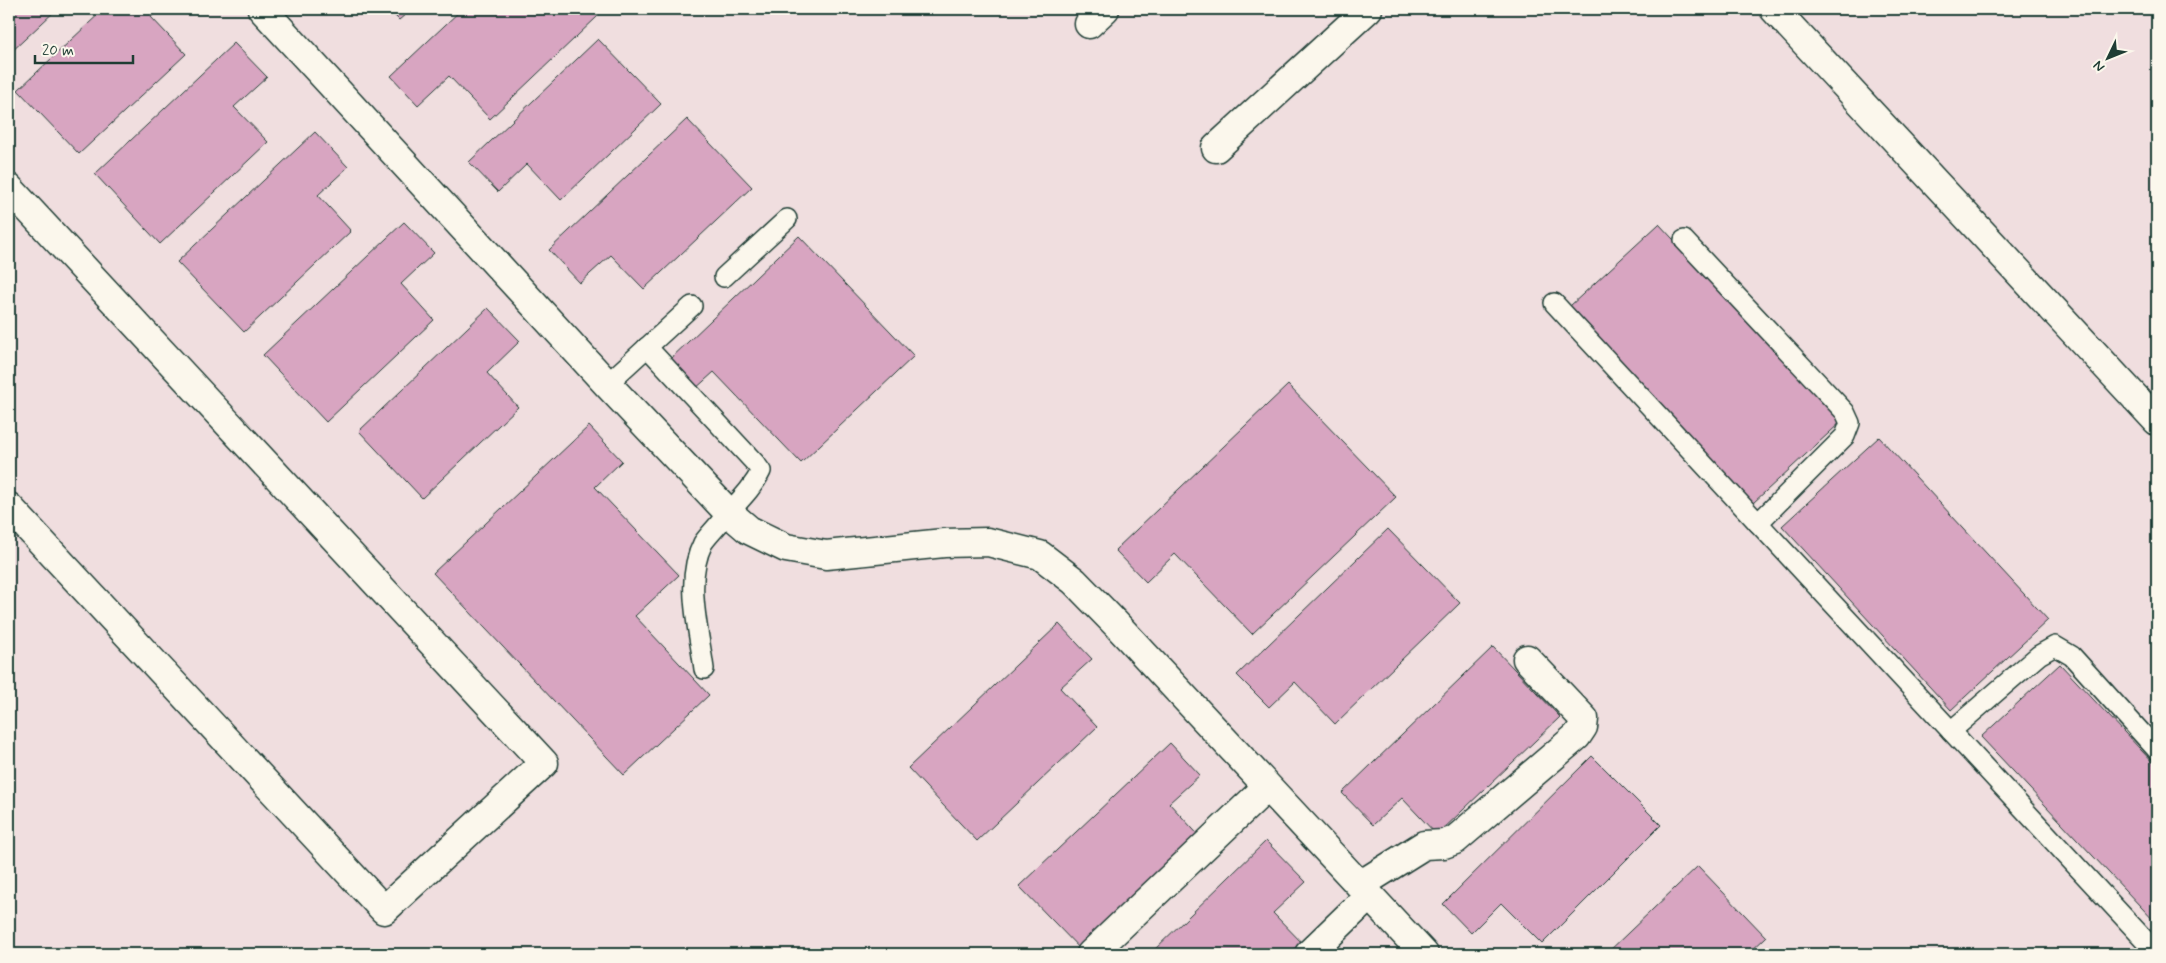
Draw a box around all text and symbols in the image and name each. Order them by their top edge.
scale bar [35,32,132,64]
north arrow [2084,32,2134,82]
text: 20 m [42,41,74,61]
text: N [2089,57,2109,76]

